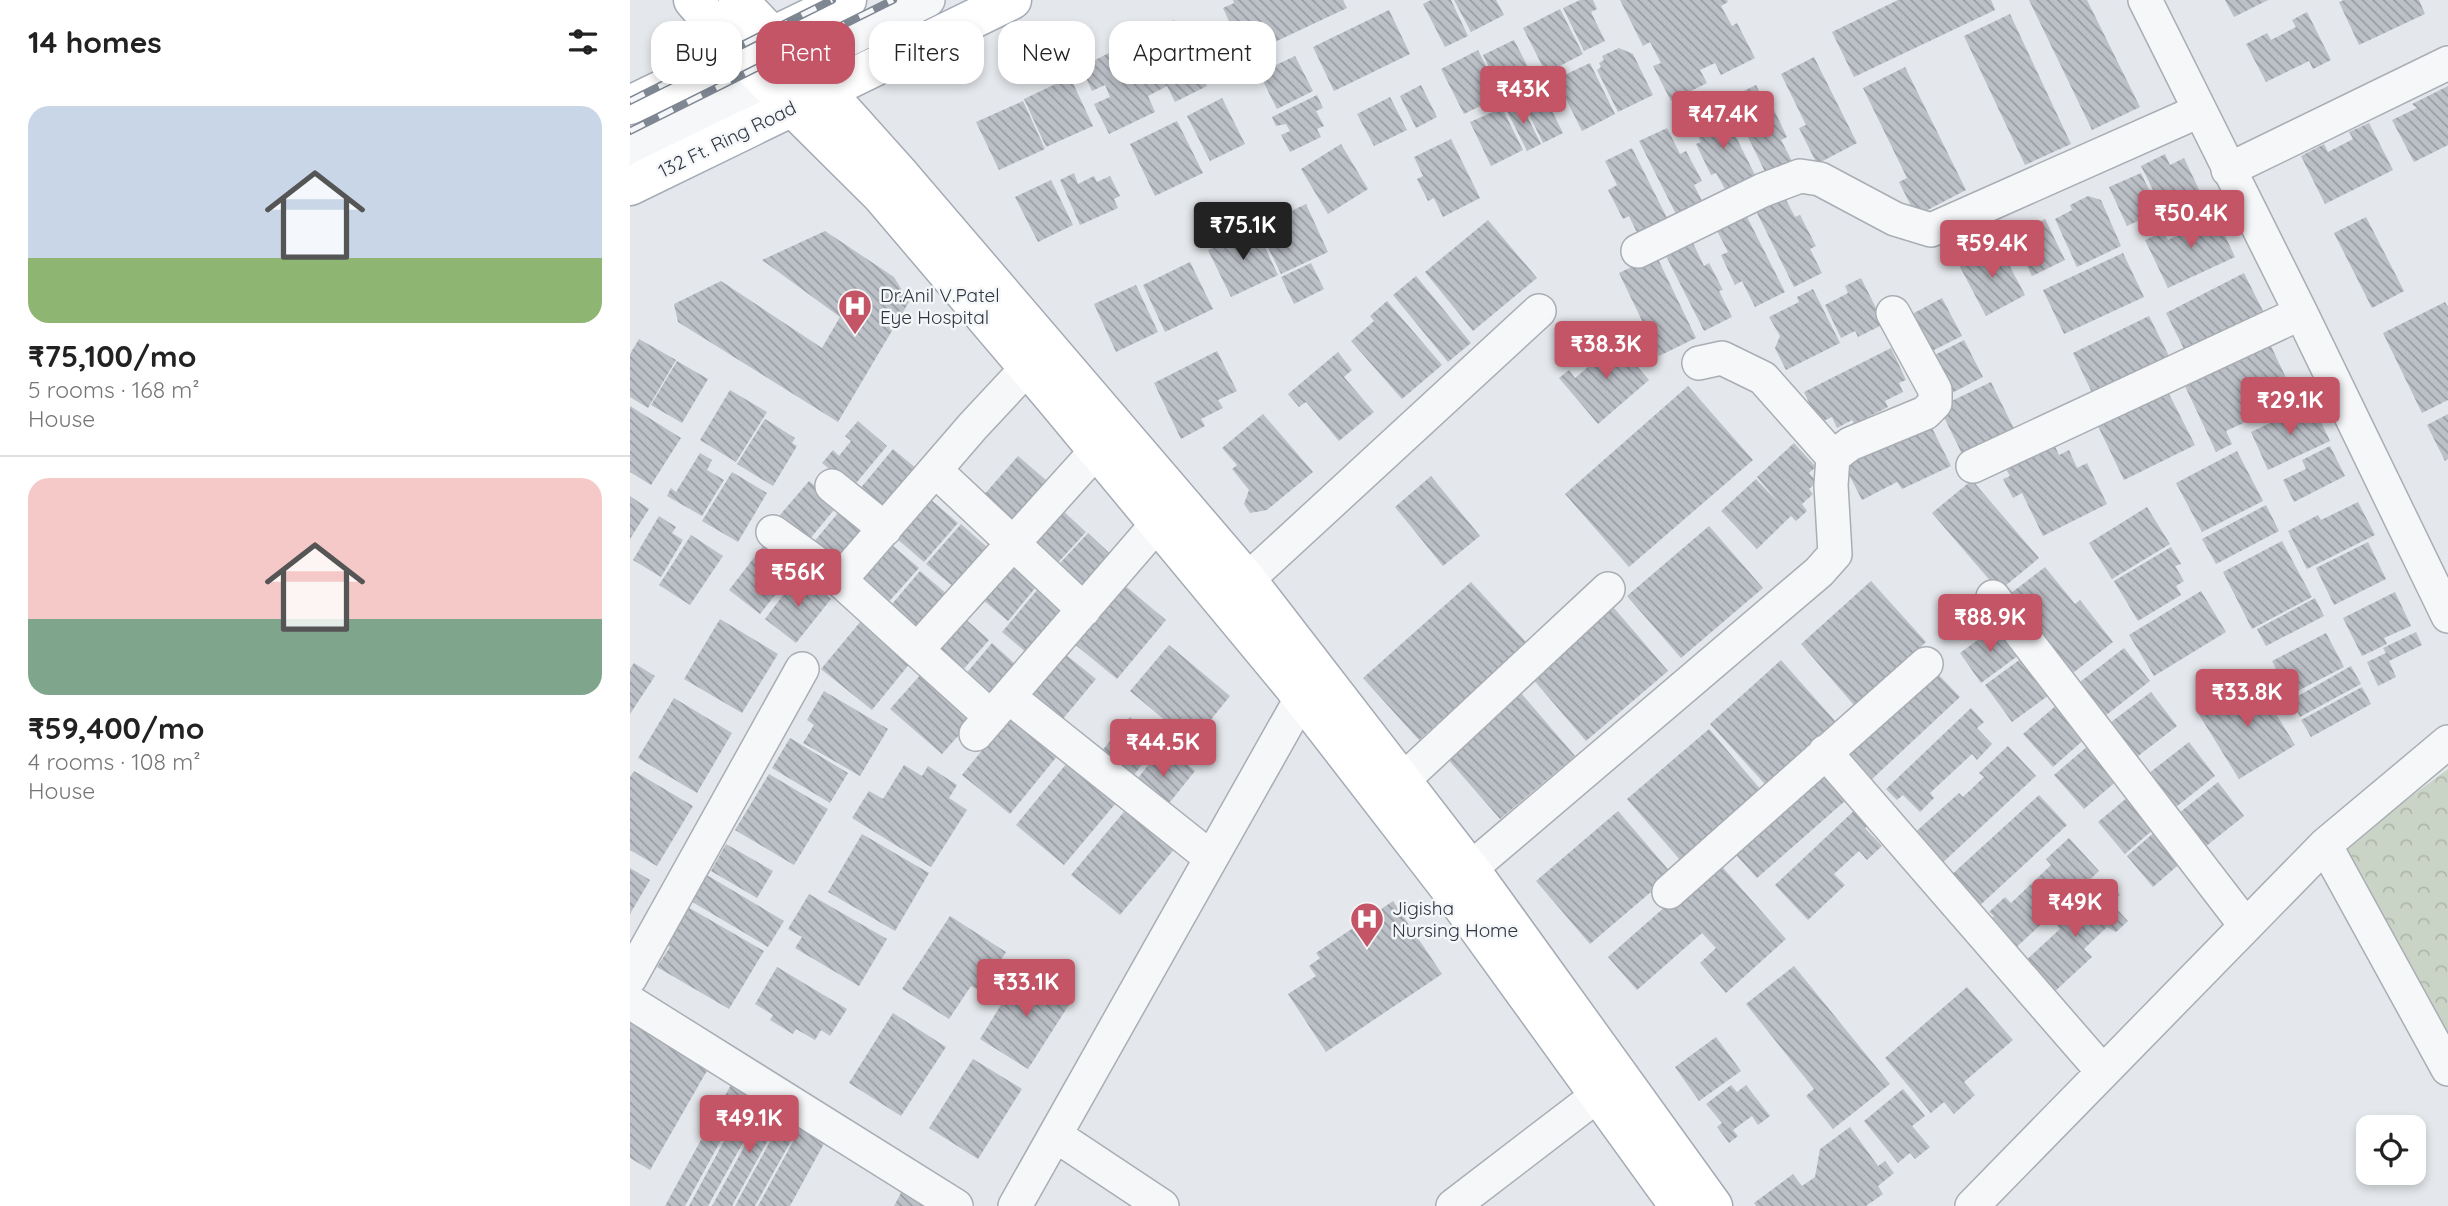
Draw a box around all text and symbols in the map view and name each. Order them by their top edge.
chip: Buy [651,21,742,84]
chip: Rent [756,21,855,84]
chip: Filters [869,21,984,84]
chip: New [998,21,1095,84]
chip: Apartment [1109,21,1276,84]
text: 14 homes [28,23,162,61]
icon: filters [564,23,602,61]
pin: ₹43K [1482,66,1564,126]
text: ₹43K [1496,74,1550,103]
pin: ₹47.4K [1666,92,1780,151]
street label: 132 Ft. Ring Road [654,95,800,183]
text: ₹47.4K [1688,99,1758,128]
icon: home [252,152,378,278]
pin: ₹50.4K [2134,190,2248,250]
text: ₹50.4K [2154,198,2228,227]
pin: ₹75.1K [1186,202,1300,262]
text: ₹75.1K [1210,210,1276,239]
pin: ₹59.4K [1935,220,2049,280]
text: ₹59.4K [1956,228,2028,257]
place label: Dr.Anil V.Patel Eye Hospital [880,283,1000,329]
hospital icon: Dr.Anil V.Patel Eye Hospital [836,287,874,336]
pin: ₹38.3K [1549,322,1663,381]
text: ₹38.3K [1571,329,1641,358]
text: ₹75,100/mo [28,337,196,375]
text: 5 rooms · 168 m² [28,375,200,404]
pin: ₹29.1K [2233,378,2347,437]
text: ₹29.1K [2257,385,2323,414]
text: House [28,404,95,433]
icon: home [252,524,378,650]
pin: ₹56K [757,550,839,609]
text: ₹56K [771,557,825,586]
pin: ₹88.9K [1933,594,2047,654]
text: ₹88.9K [1954,602,2026,631]
pin: ₹33.8K [2190,670,2304,729]
text: ₹33.8K [2212,677,2282,706]
text: ₹59,400/mo [28,709,204,747]
pin: ₹44.5K [1106,720,1220,779]
text: ₹44.5K [1126,727,1200,756]
text: 4 rooms · 108 m² [28,747,201,776]
text: House [28,776,95,805]
pin: ₹49K [2034,880,2116,939]
text: ₹49K [2048,887,2102,916]
place label: Jigisha Nursing Home [1392,896,1518,942]
hospital icon: Jigisha Nursing Home [1348,900,1386,949]
pin: ₹33.1K [969,960,1083,1019]
text: ₹33.1K [993,967,1059,996]
pin: ₹49.1K [692,1096,806,1155]
text: ₹49.1K [716,1103,782,1132]
map controls [2356,1115,2426,1185]
button: locate [2356,1115,2426,1185]

